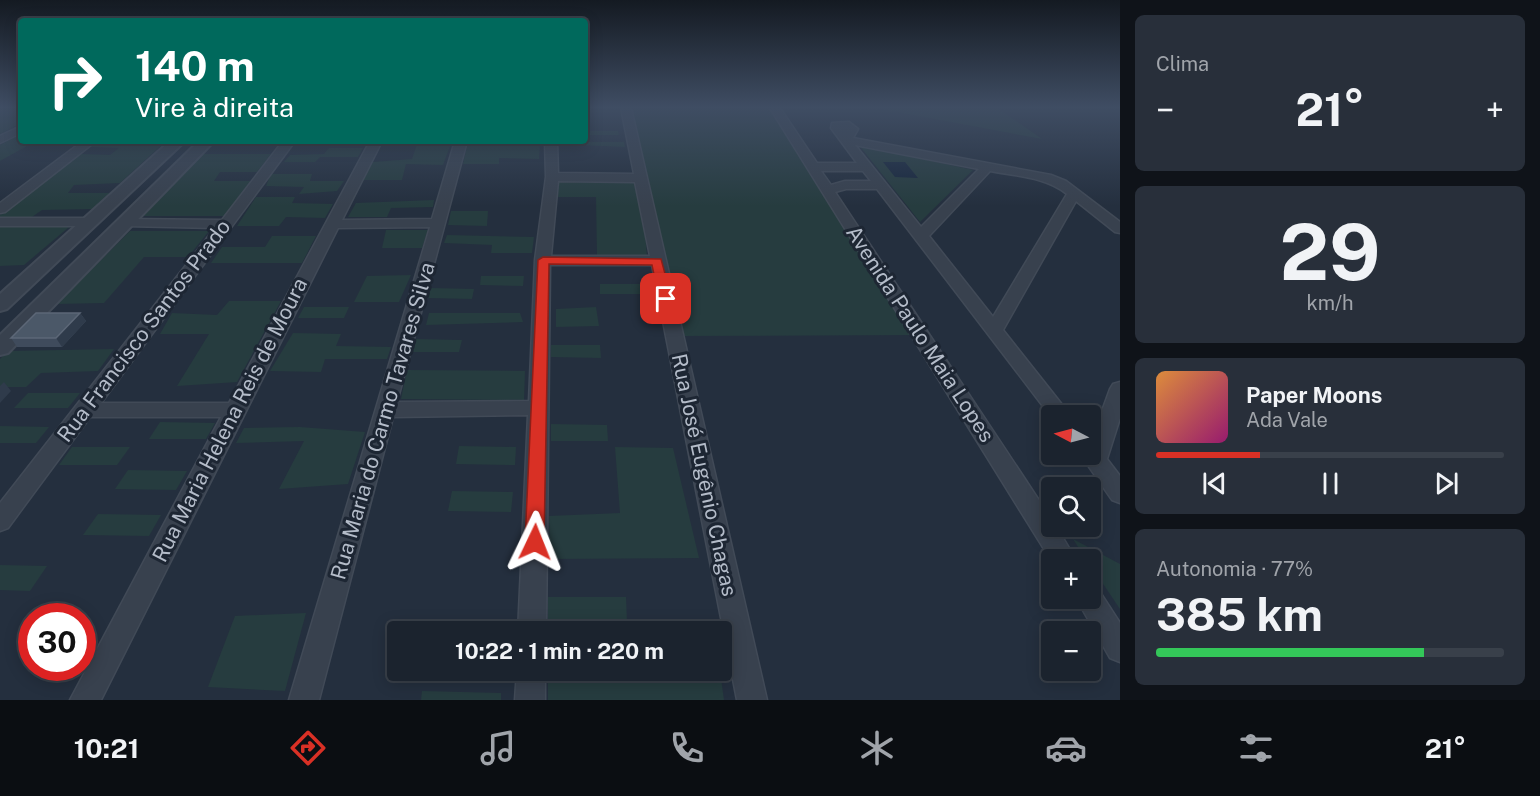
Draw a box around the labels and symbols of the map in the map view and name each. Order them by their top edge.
street label: Rua Francisco Santos Prado [52,215,235,447]
street label: Avenida Paulo Maia Lopes [841,221,1000,447]
street label: Rua Maria do Carmo Tavares Silva [325,259,440,582]
pin [640,273,691,324]
street label: Rua Maria Helena Reis de Moura [147,274,312,566]
street label: Rua José Eugênio Chagas [667,351,742,598]
north arrow [1041,405,1101,465]
position arrow [503,510,567,574]
speed limit sign: 30 [18,603,96,681]

